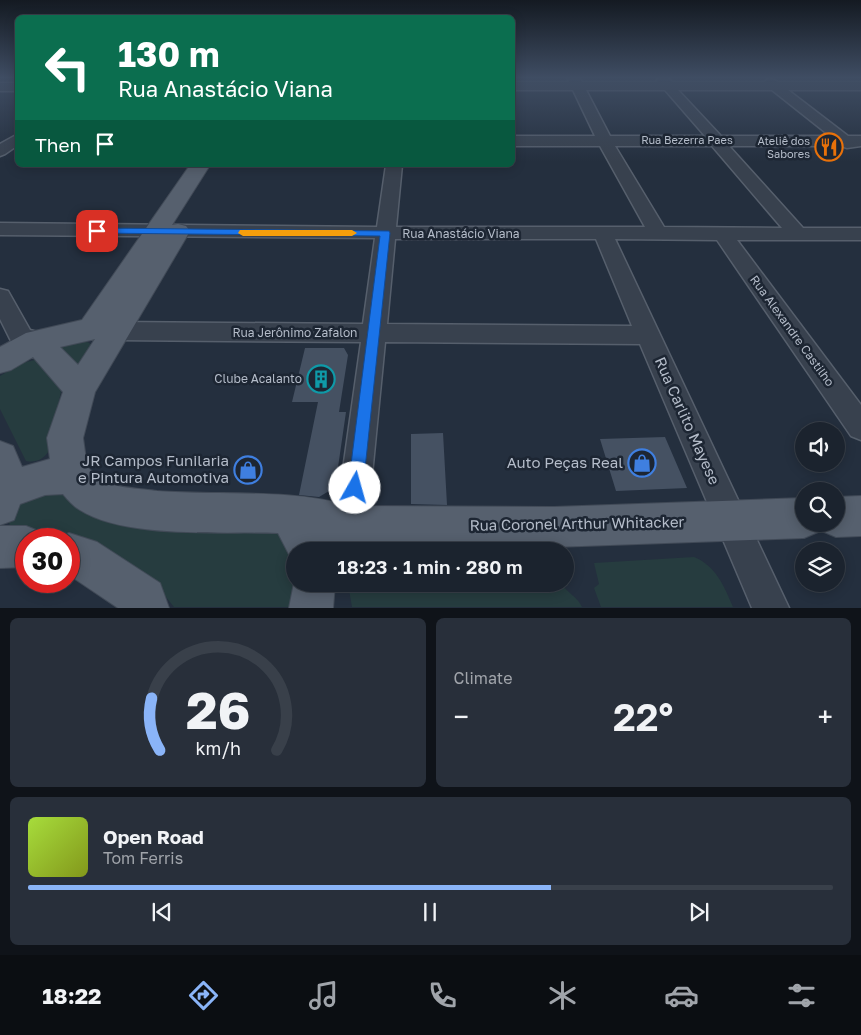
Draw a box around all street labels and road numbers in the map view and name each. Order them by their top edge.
street label: Rua Bezerra Paes [641,133,733,146]
street label: Rua Anastácio Viana [402,226,520,241]
street label: Rua Alexandre Castilho [747,272,838,389]
street label: Rua Jerônimo Zafalon [233,325,357,340]
street label: Rua Carlito Mayese [652,354,724,487]
street label: Rua Coronel Arthur Whitacker [469,512,685,534]

